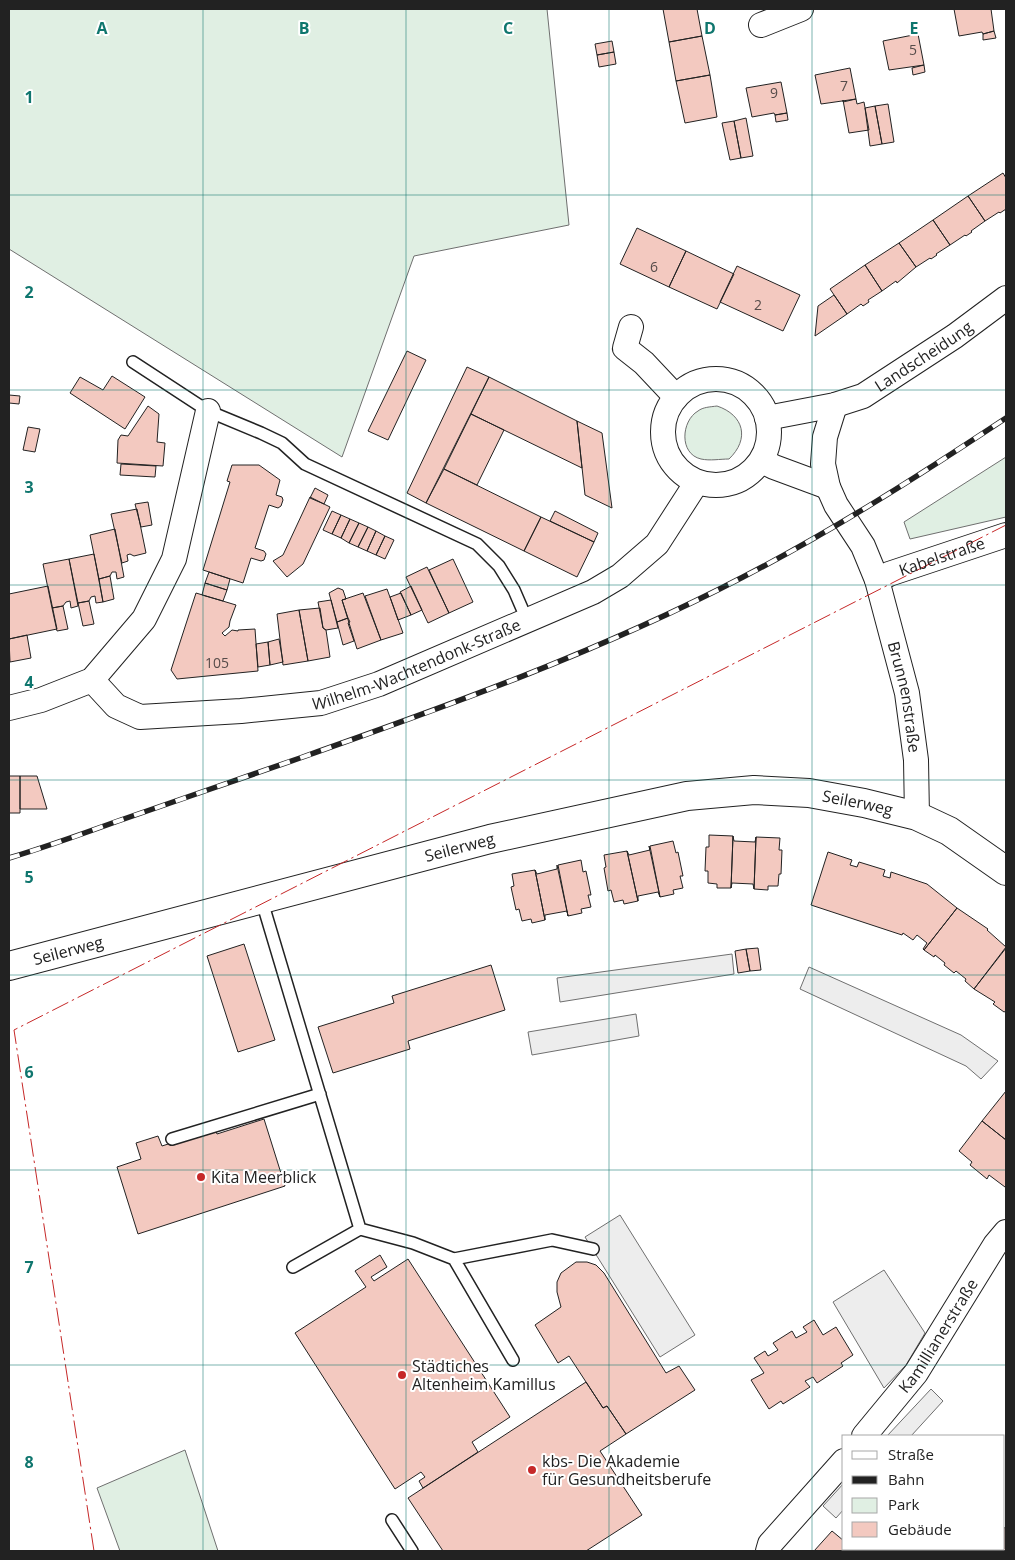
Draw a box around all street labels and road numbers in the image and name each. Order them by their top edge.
street label: Landscheidung [870,316,977,397]
street label: Kabelstraße [896,532,988,581]
street label: Wilhelm-Wachtendonk-Straße [311,613,524,715]
street label: Brunnenstraße [883,639,926,754]
street label: Seilerweg [821,785,895,821]
street label: Seilerweg [422,827,497,867]
street label: Seilerweg [31,931,106,970]
street label: Kamillianerstraße [893,1274,983,1397]

